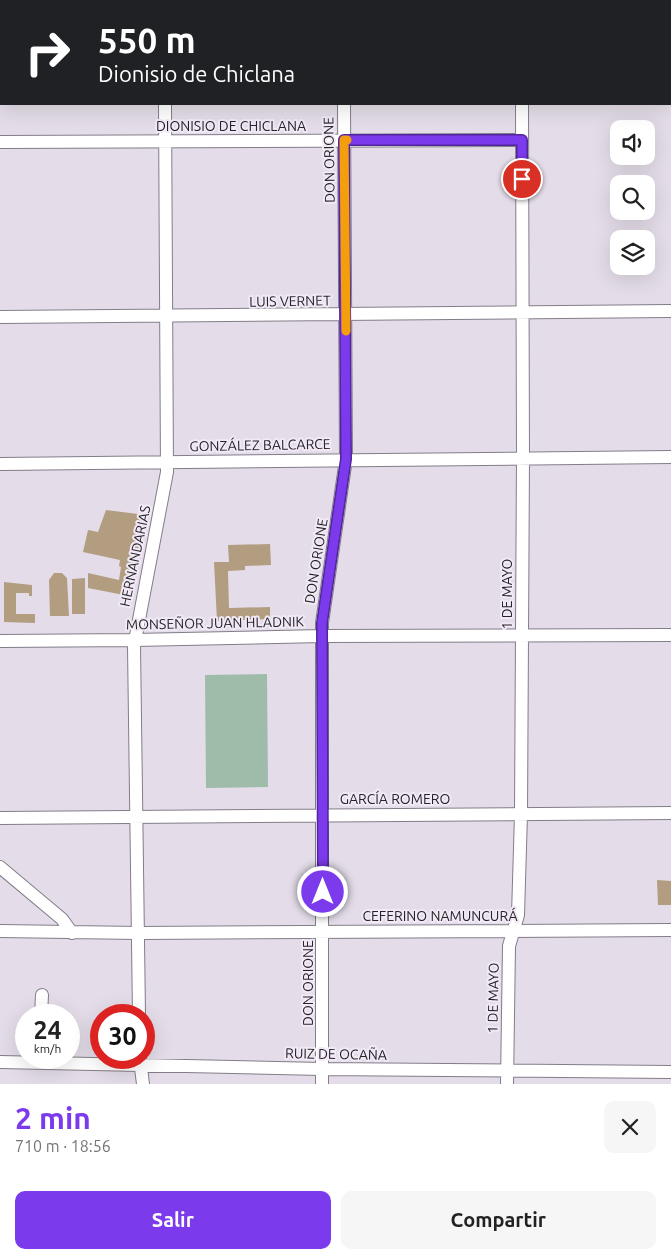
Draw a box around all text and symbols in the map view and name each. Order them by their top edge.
icon: right [15,20,80,85]
text: 550 m [98,20,196,60]
text: Dionisio de Chiclana [98,61,295,86]
street label: DON ORIONE [320,117,338,203]
street label: DIONISIO DE CHICLANA [156,118,306,134]
map controls [610,120,655,275]
button: sound [610,120,655,165]
pin [501,158,543,200]
icon: arrive [508,165,536,193]
button: search [610,175,655,220]
button: layers [610,230,655,275]
street label: LUIS VERNET [249,292,331,310]
street label: GONZÁLEZ BALCARCE [189,435,331,454]
street label: HERNANDARIAS [116,504,154,608]
street label: DON ORIONE [301,517,331,605]
street label: 1 DE MAYO [499,558,515,629]
street label: MONSEÑOR JUAN HLADNIK [126,612,305,633]
street label: GARCÍA ROMERO [340,790,450,807]
position arrow [296,865,348,917]
street label: CEFERINO NAMUNCURÁ [362,907,518,924]
street label: DON ORIONE [300,940,316,1026]
street label: 1 DE MAYO [484,962,502,1034]
speed limit sign: 30 [90,1004,155,1069]
text: 24 [33,1016,62,1044]
text: km/h [34,1042,61,1055]
street label: RUIZ DE OCAÑA [285,1044,387,1063]
text: 2 min [15,1101,91,1135]
button: close [604,1101,656,1153]
text: 710 m · 18:56 [15,1137,111,1155]
button: Salir [15,1191,331,1249]
button: Compartir [341,1191,656,1249]

